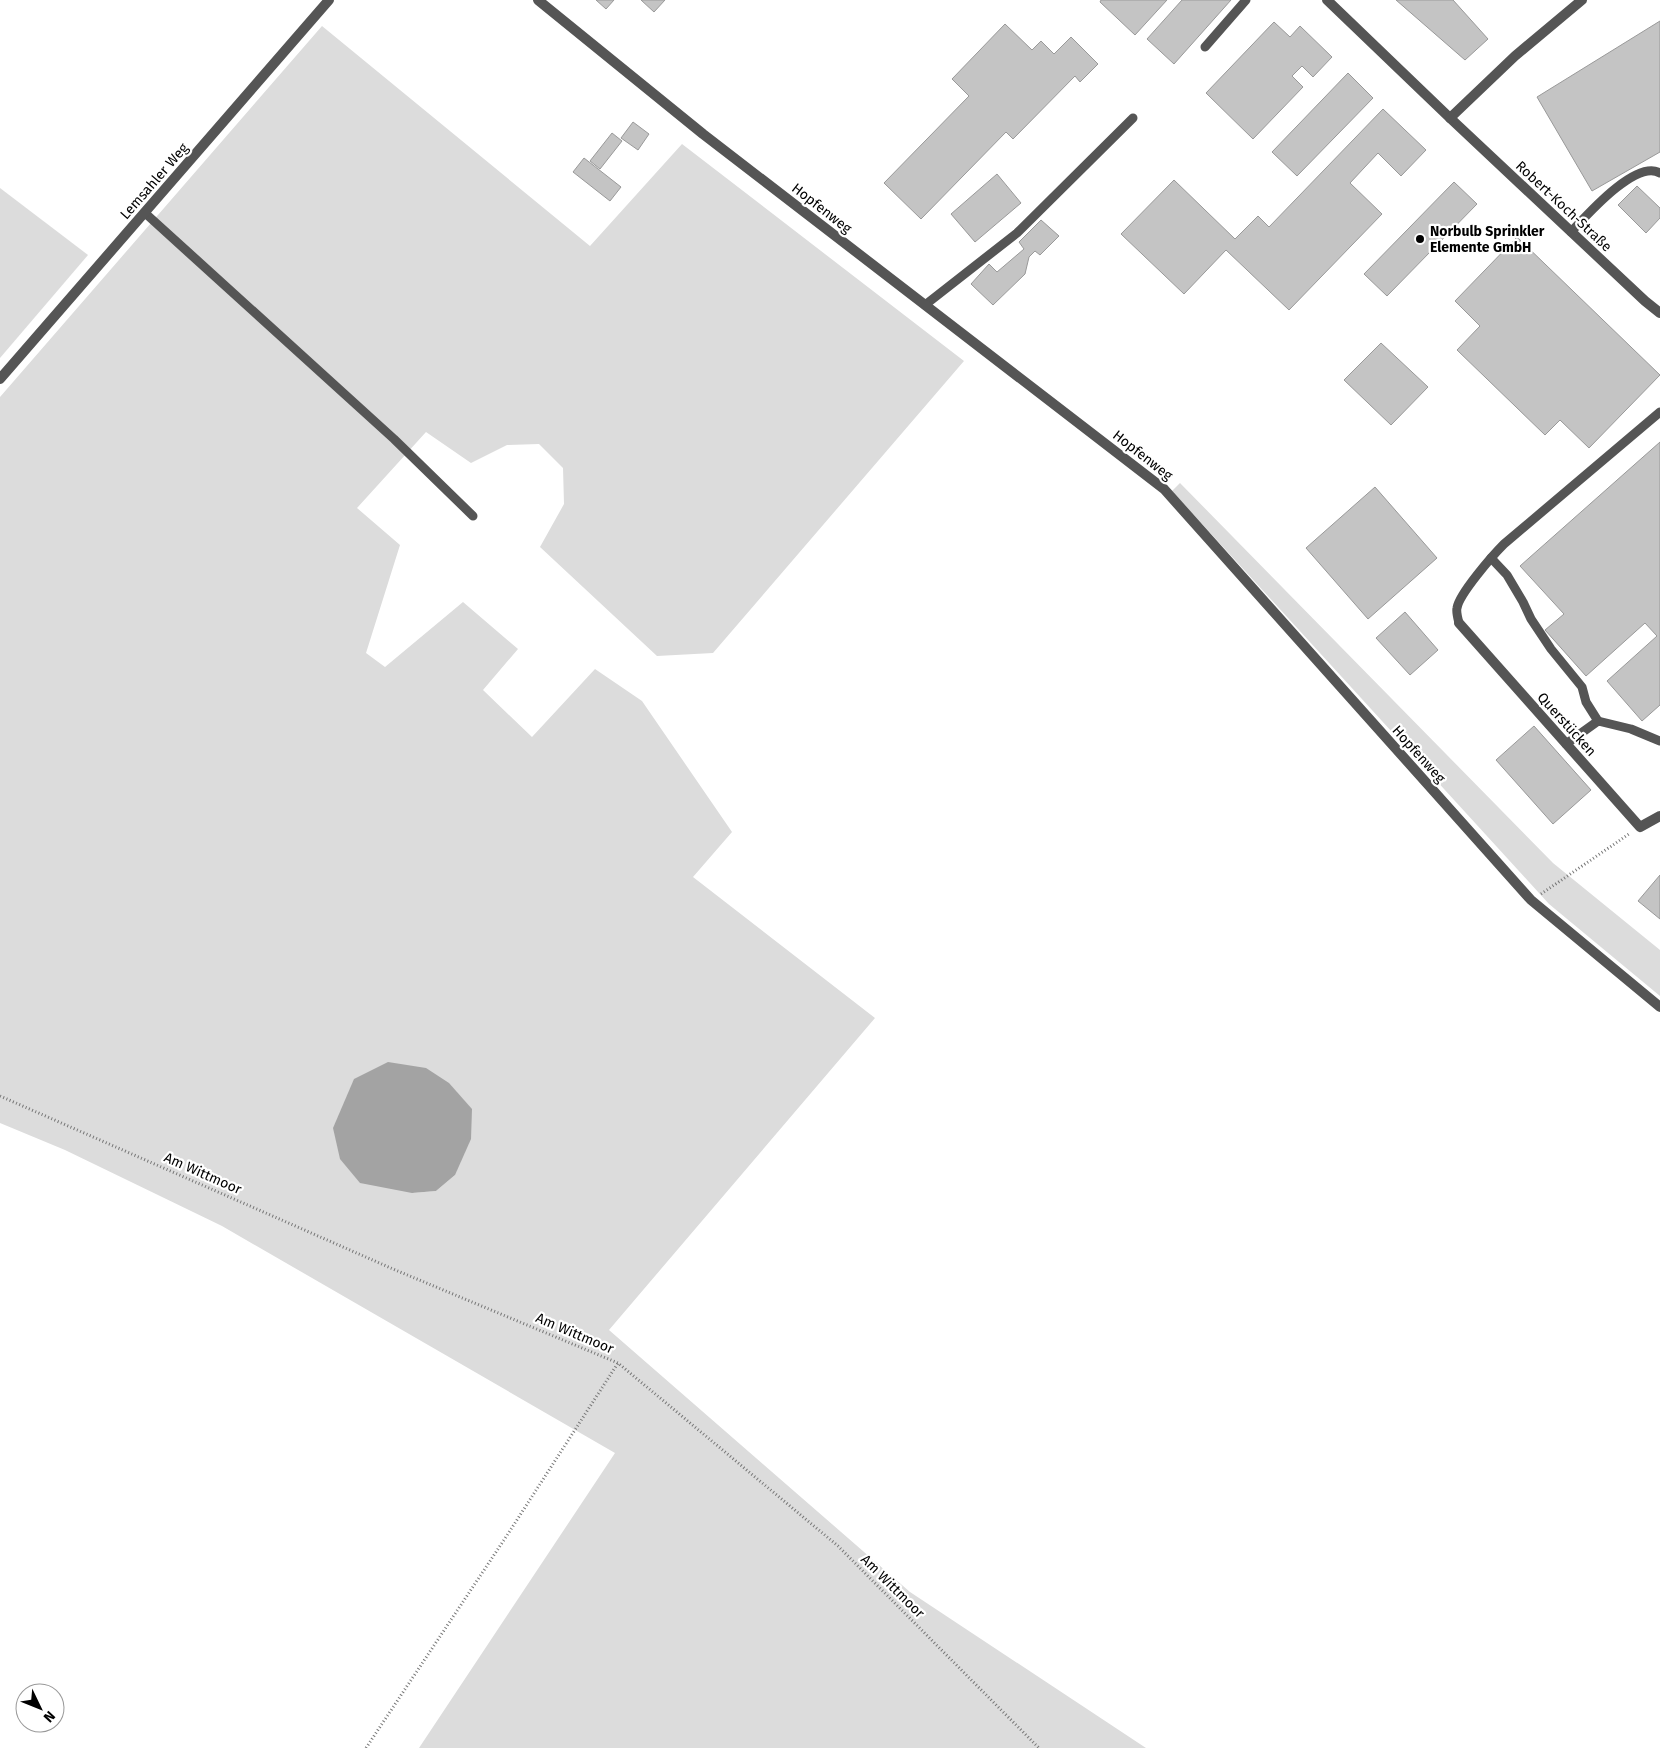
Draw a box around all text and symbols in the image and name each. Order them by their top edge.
street label: Lemsahler Weg [117,139,193,223]
street label: Robert-Koch-Straße [1512,157,1615,255]
street label: Hopfenweg [788,180,856,237]
place label: Norbulb Sprinkler Elemente GmbH [1430,223,1545,256]
marker: Norbulb Sprinkler Elemente GmbH [1414,233,1426,245]
street label: Hopfenweg [1109,427,1177,484]
street label: Querstücken [1534,689,1600,760]
street label: Hopfenweg [1388,722,1449,787]
street label: Am Wittmoor [161,1149,245,1198]
street label: Am Wittmoor [533,1309,617,1358]
street label: Am Wittmoor [857,1551,928,1622]
north arrow [15,1683,65,1733]
text: N [40,1707,59,1726]

